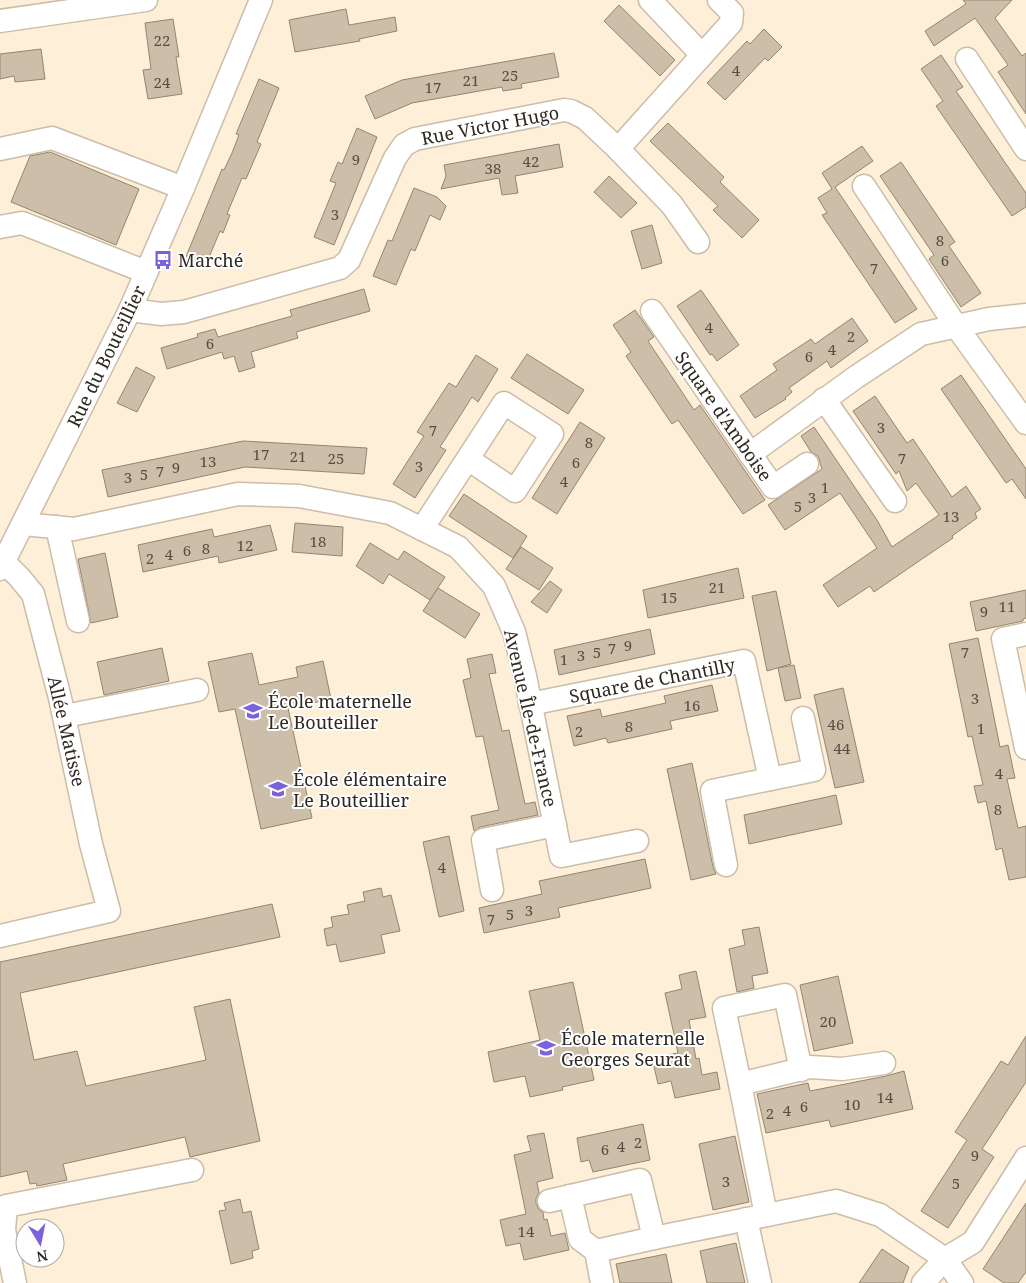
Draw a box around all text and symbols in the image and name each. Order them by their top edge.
house number: 22 [154,30,170,50]
house number: 4 [732,60,741,80]
house number: 25 [502,65,518,85]
house number: 21 [463,70,479,90]
house number: 24 [154,72,171,92]
house number: 17 [425,77,441,97]
street label: Rue Victor Hugo [419,100,561,150]
house number: 9 [352,149,360,169]
house number: 42 [523,151,539,171]
house number: 38 [485,158,501,178]
house number: 3 [331,204,339,224]
house number: 8 [936,230,944,250]
place label: Marché [178,248,243,272]
bus stop icon: Marché [152,249,174,271]
house number: 6 [941,250,949,270]
house number: 7 [870,258,878,278]
street label: Rue du Bouteillier [61,281,151,431]
house number: 4 [705,317,714,337]
house number: 2 [847,326,855,346]
house number: 6 [206,333,214,353]
house number: 4 [828,339,837,359]
street label: Square d'Amboise [670,346,778,486]
house number: 6 [805,346,813,366]
house number: 3 [877,417,885,437]
house number: 7 [429,420,437,440]
house number: 8 [585,432,593,452]
house number: 17 [253,444,269,464]
house number: 21 [290,446,306,466]
house number: 25 [328,448,344,468]
house number: 7 [898,448,906,468]
house number: 13 [200,451,216,471]
house number: 6 [572,452,580,472]
house number: 3 [415,456,423,476]
house number: 9 [172,457,180,477]
house number: 7 [156,461,164,481]
house number: 5 [140,464,148,484]
house number: 3 [124,467,132,487]
house number: 4 [560,471,569,491]
house number: 1 [821,477,829,497]
house number: 3 [808,487,816,507]
house number: 5 [794,496,802,516]
house number: 13 [943,506,959,526]
house number: 18 [310,531,326,551]
house number: 12 [237,535,253,555]
house number: 8 [202,538,210,558]
house number: 6 [183,540,191,560]
house number: 4 [165,544,174,564]
house number: 2 [146,548,154,568]
house number: 21 [709,577,725,597]
house number: 15 [661,587,677,607]
house number: 11 [999,596,1015,616]
house number: 9 [980,601,988,621]
street label: Avenue Île-de-France [499,627,563,809]
house number: 9 [624,635,632,655]
house number: 7 [608,638,616,658]
house number: 5 [593,642,601,662]
house number: 7 [961,642,969,662]
house number: 3 [577,645,585,665]
house number: 1 [560,649,568,669]
street label: Square de Chantilly [567,652,738,708]
street label: Allée Matisse [43,673,91,789]
house number: 3 [971,688,979,708]
place label: École maternelle Le Bouteiller [268,689,412,734]
house number: 16 [684,695,700,715]
school or university icon: École maternelle Le Bouteiller [242,700,264,722]
house number: 46 [828,714,844,734]
house number: 8 [625,716,633,736]
house number: 1 [977,718,985,738]
house number: 2 [575,721,583,741]
house number: 44 [834,738,851,758]
house number: 4 [995,763,1004,783]
place label: École élémentaire Le Bouteillier [293,767,447,812]
school or university icon: École élémentaire Le Bouteillier [267,778,289,800]
house number: 8 [994,799,1002,819]
house number: 4 [438,857,447,877]
house number: 3 [525,900,533,920]
house number: 5 [506,904,514,924]
house number: 7 [487,909,495,929]
house number: 20 [820,1011,836,1031]
place label: École maternelle Georges Seurat [561,1026,705,1071]
school or university icon: École maternelle Georges Seurat [535,1037,557,1059]
house number: 14 [877,1087,894,1107]
house number: 10 [844,1094,860,1114]
house number: 6 [800,1096,808,1116]
house number: 4 [783,1100,792,1120]
house number: 2 [766,1103,774,1123]
house number: 2 [634,1132,642,1152]
house number: 4 [617,1136,626,1156]
house number: 6 [601,1139,609,1159]
house number: 9 [971,1145,979,1165]
house number: 3 [722,1171,730,1191]
house number: 5 [952,1173,960,1193]
north arrow [15,1218,65,1268]
house number: 14 [518,1221,535,1241]
text: N [35,1246,49,1267]

